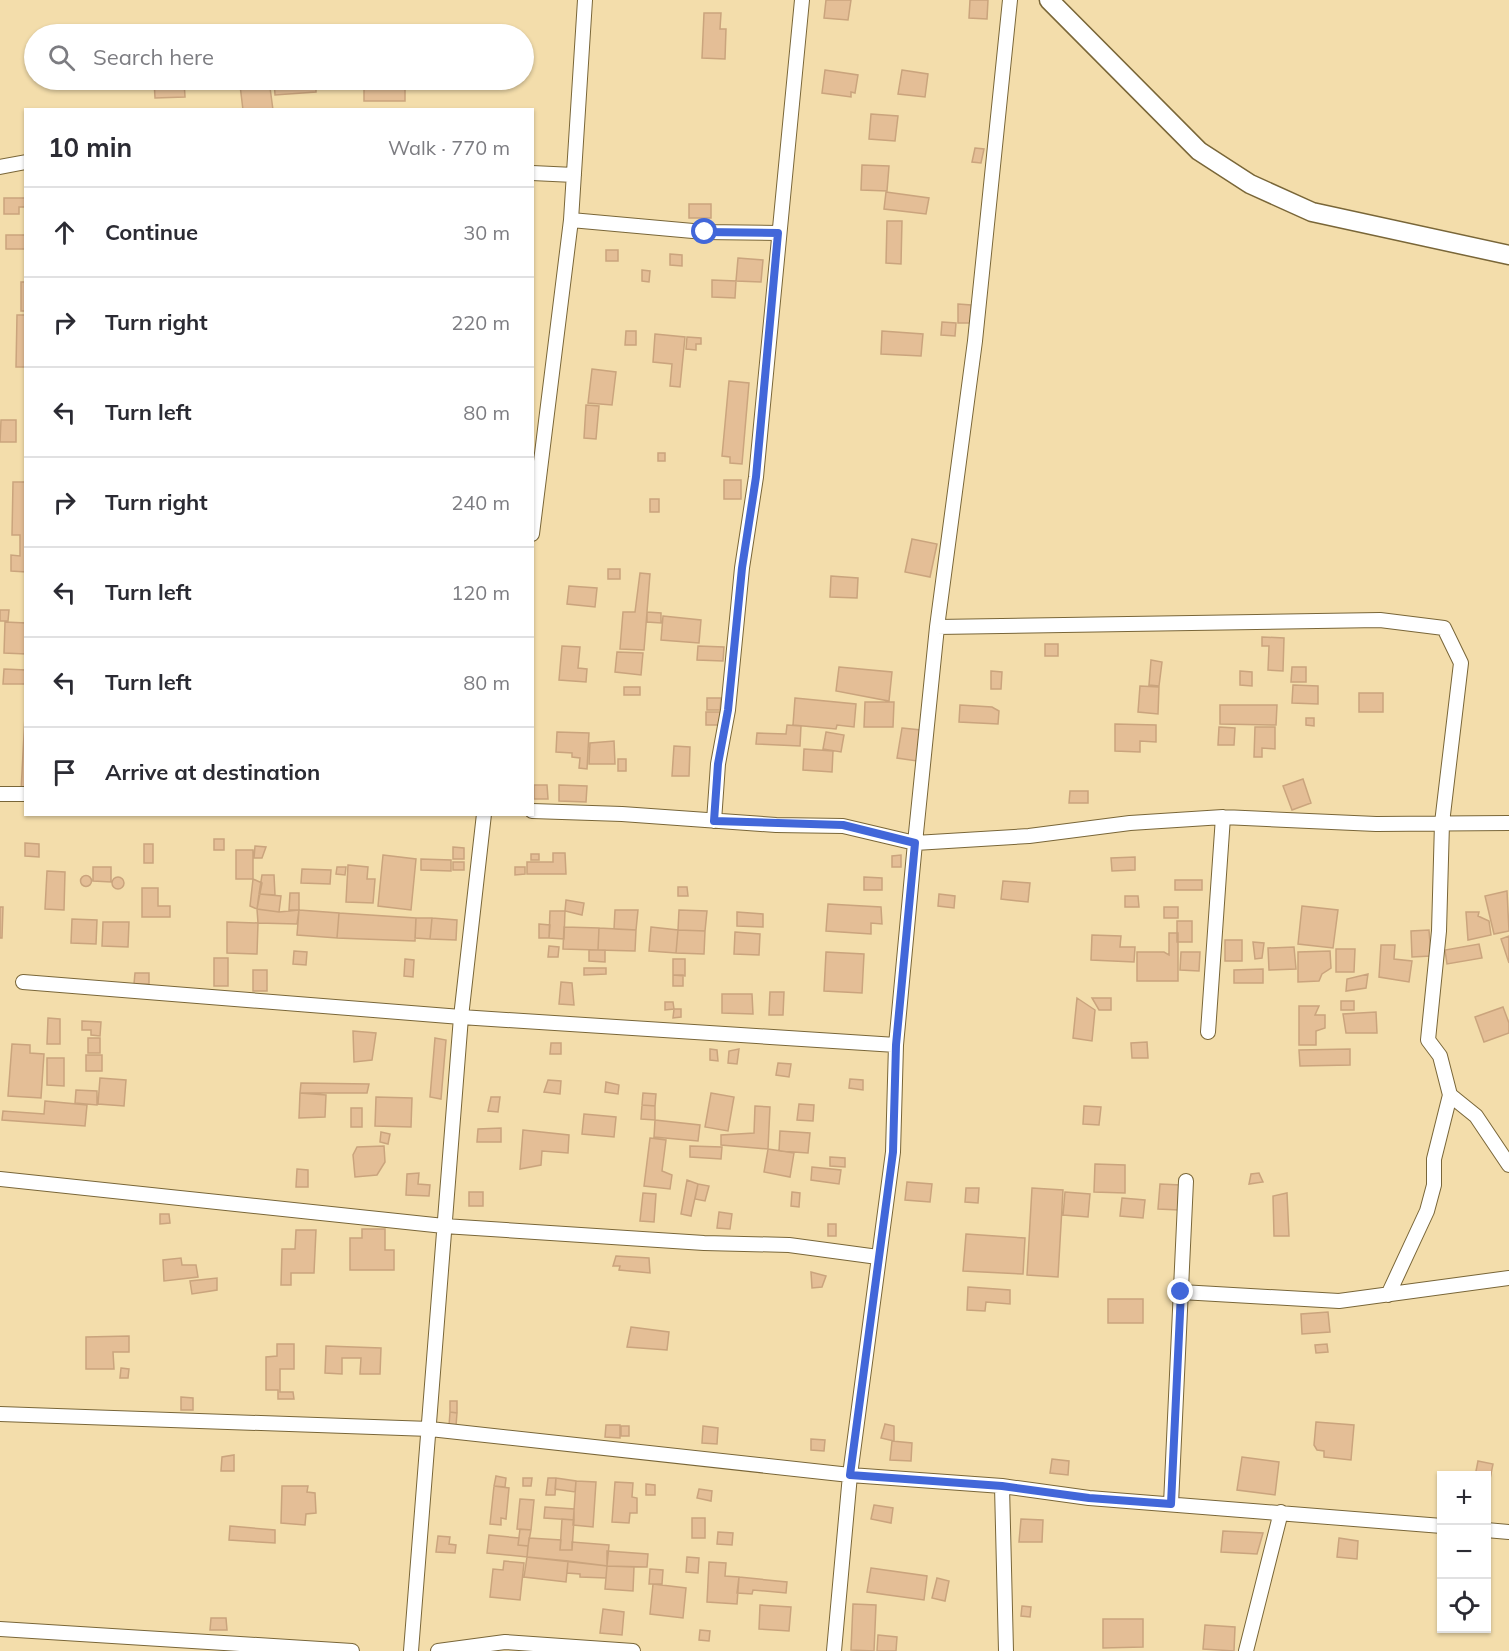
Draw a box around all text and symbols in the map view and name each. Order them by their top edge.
search box [24,24,534,90]
icon: search [45,41,78,74]
text: Search here [93,43,214,71]
text: 10 min [48,131,132,164]
text: Walk · 770 m [388,135,510,160]
icon: ahead [48,216,81,249]
text: Continue [105,218,198,246]
route start [691,218,717,244]
text: 30 m [463,220,510,245]
icon: right [48,306,81,339]
text: Turn right [105,308,208,336]
text: 220 m [451,310,510,335]
icon: left [48,396,81,429]
text: Turn left [105,398,192,426]
text: 80 m [463,400,510,425]
icon: right [48,486,81,519]
text: Turn right [105,488,208,516]
text: 240 m [451,490,510,515]
icon: left [48,576,81,609]
text: Turn left [105,578,192,606]
text: 120 m [451,580,510,605]
icon: left [48,666,81,699]
text: Turn left [105,668,192,696]
text: 80 m [463,670,510,695]
icon: arrive [48,756,81,789]
text: Arrive at destination [105,758,320,786]
route end [1167,1278,1193,1304]
map controls [1437,1471,1491,1633]
button: + [1437,1471,1491,1525]
button: − [1437,1525,1491,1579]
button: locate [1437,1579,1491,1633]

